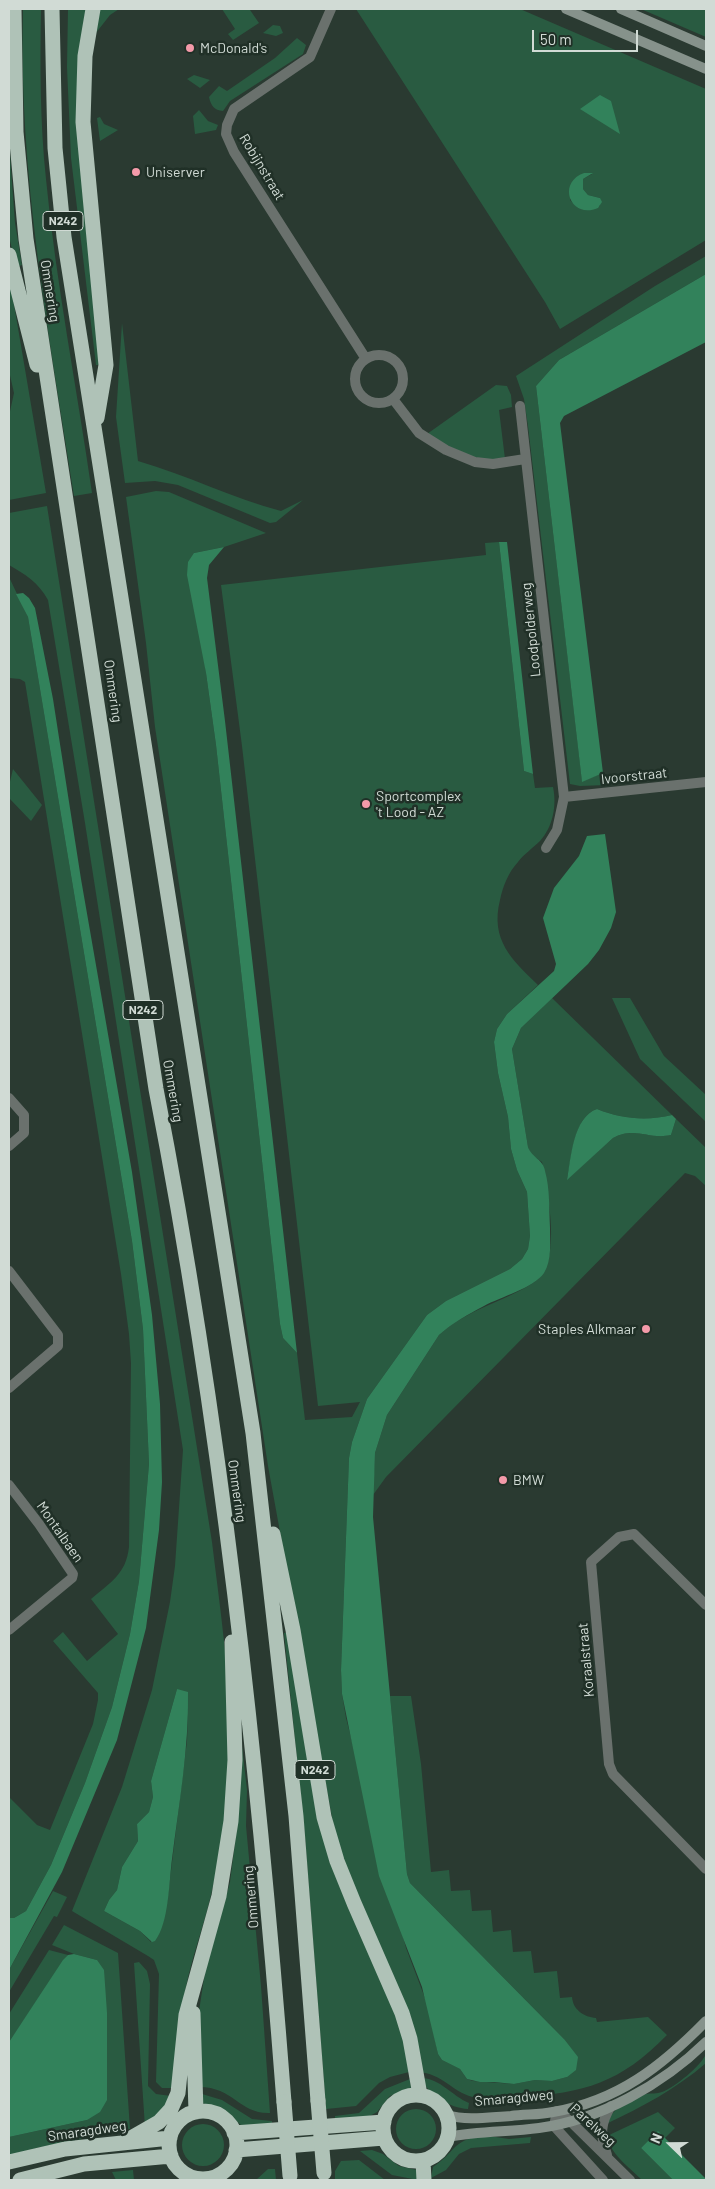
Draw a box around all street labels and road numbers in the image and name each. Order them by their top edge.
street label: Robijnstraat [236,131,288,203]
road number: N242 [43,212,83,230]
street label: Ommering [37,259,63,323]
street label: Loodpolderweg [518,582,544,678]
street label: Ommering [100,659,126,723]
street label: Ivoorstraat [600,764,668,788]
road number: N242 [123,1000,163,1020]
street label: Ommering [159,1059,187,1123]
street label: Ommering [224,1459,250,1523]
street label: Montalbaen [33,1498,87,1566]
street label: Koraalstraat [574,1622,598,1698]
road number: N242 [295,1760,335,1780]
street label: Ommering [240,1865,262,1929]
street label: Smaragdweg [474,2086,554,2110]
street label: Parelweg [567,2100,619,2150]
street label: Smaragdweg [47,2117,127,2145]

